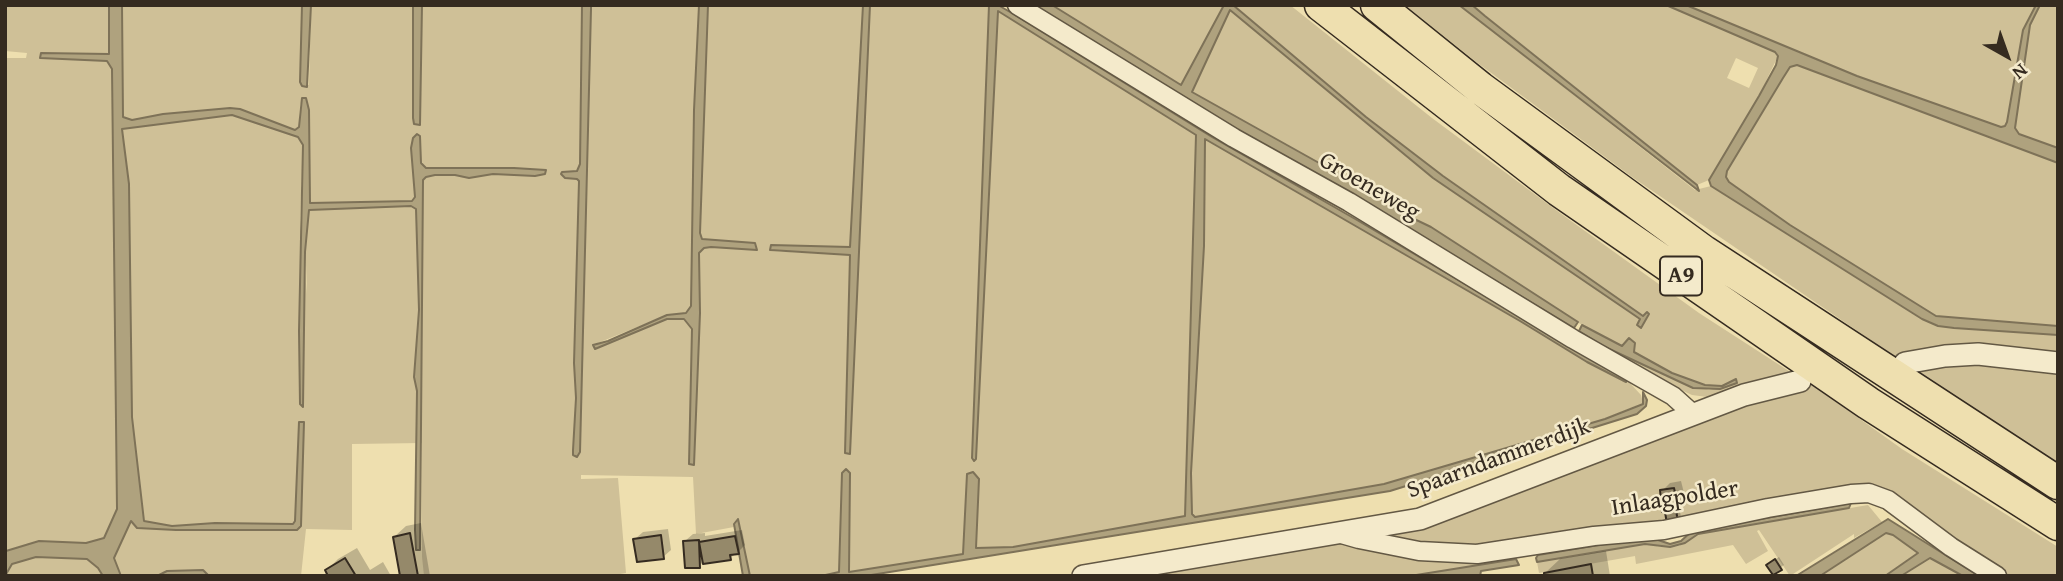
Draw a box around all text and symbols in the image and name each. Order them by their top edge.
north arrow [1972,21,2042,91]
text: N [2007,57,2034,87]
street label: Groeneweg [1313,147,1425,227]
road number: A9 [1660,256,1702,296]
street label: Spaarndammerdijk [1403,412,1595,506]
street label: Inlaagpolder [1609,475,1741,523]

